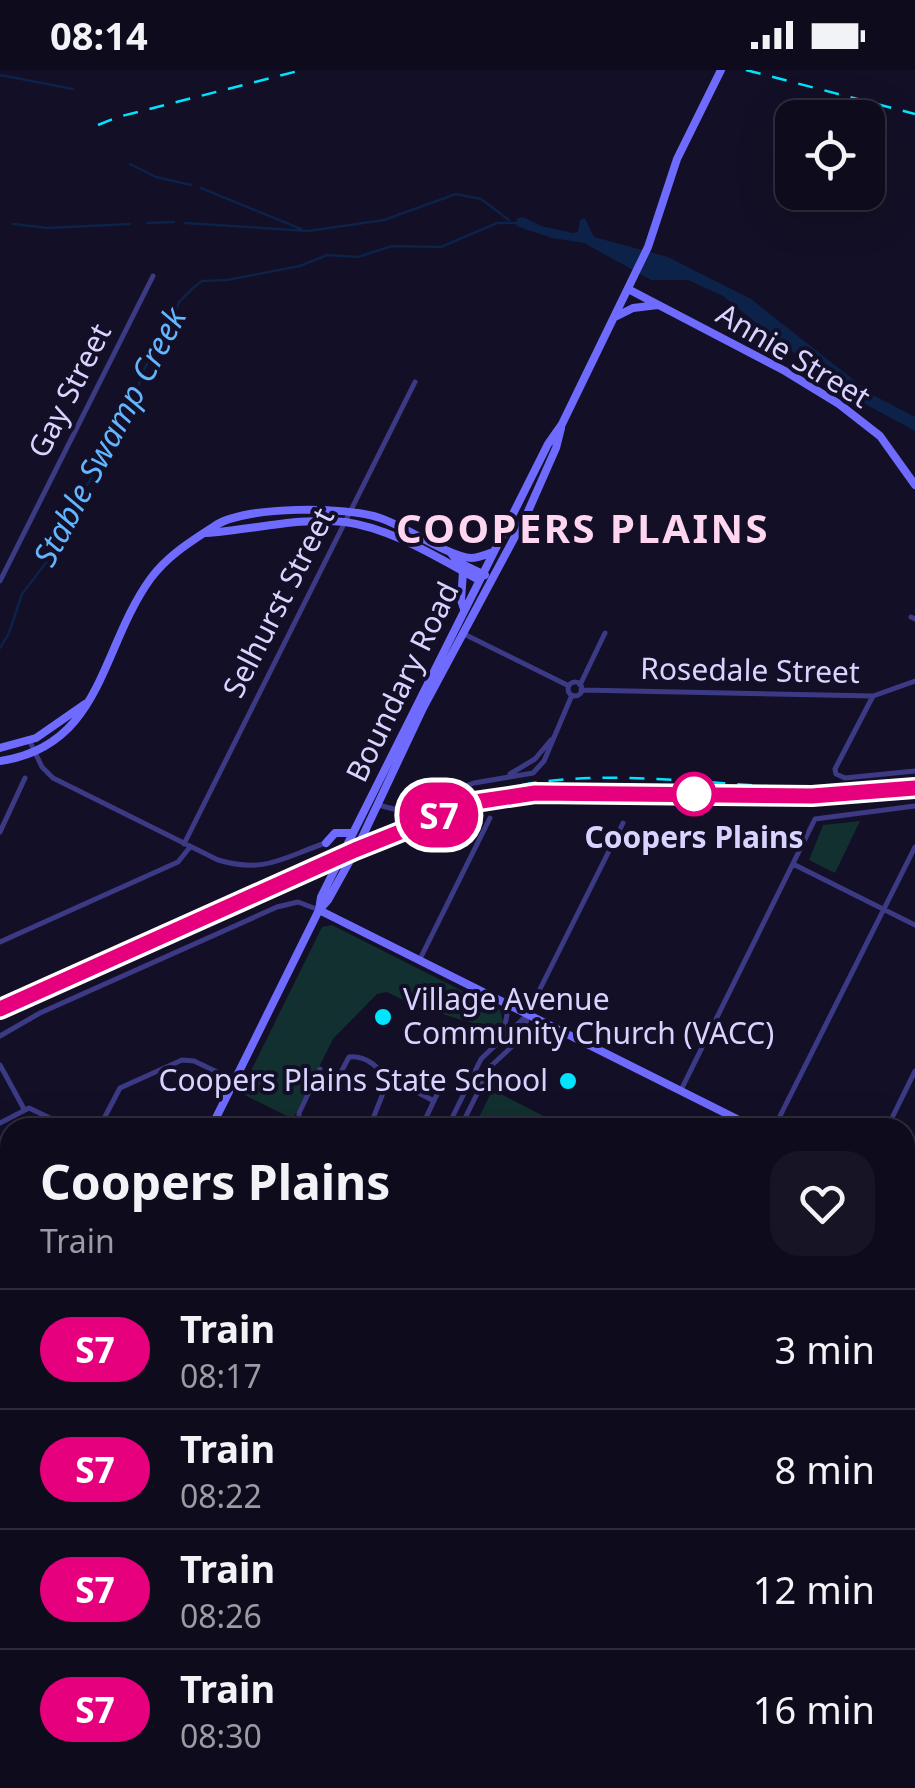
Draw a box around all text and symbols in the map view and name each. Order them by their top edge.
text: 08:14 [50,9,148,61]
map controls [775,100,885,210]
button: locate [775,100,885,210]
street label: Annie Street [709,293,878,417]
water label: Stable Swamp Creek [22,298,196,573]
street label: Gay Street [17,316,120,464]
street label: Selhurst Street [212,500,343,704]
district label: COOPERS PLAINS [396,500,770,555]
street label: Boundary Road [336,575,468,788]
street label: Rosedale Street [640,647,860,692]
marker: Coopers Plains [673,773,715,815]
line badge: S7 [394,782,484,848]
text: S7 [419,792,459,839]
place label: Coopers Plains [585,816,803,857]
place label: Village Avenue Community Church (VACC) [403,978,774,1053]
marker: Village Avenue Community Church (VACC) [372,1006,394,1028]
place label: Coopers Plains State School [159,1059,548,1100]
marker: Coopers Plains State School [557,1070,579,1092]
text: Coopers Plains [40,1149,390,1214]
button: heart [770,1151,875,1256]
text: Train [40,1219,115,1262]
text: Train [180,1302,275,1354]
text: 3 min [775,1323,875,1375]
text: S7 [75,1326,115,1373]
text: 08:17 [180,1354,262,1397]
text: Train [180,1422,275,1474]
text: 8 min [775,1443,875,1495]
text: S7 [75,1446,115,1493]
text: 08:22 [180,1474,262,1517]
text: Train [180,1542,275,1594]
text: 12 min [753,1563,875,1615]
text: S7 [75,1566,115,1613]
text: 08:26 [180,1594,262,1637]
text: Train [180,1662,275,1714]
text: 16 min [753,1683,875,1735]
text: S7 [75,1686,115,1733]
text: 08:30 [180,1714,262,1757]

